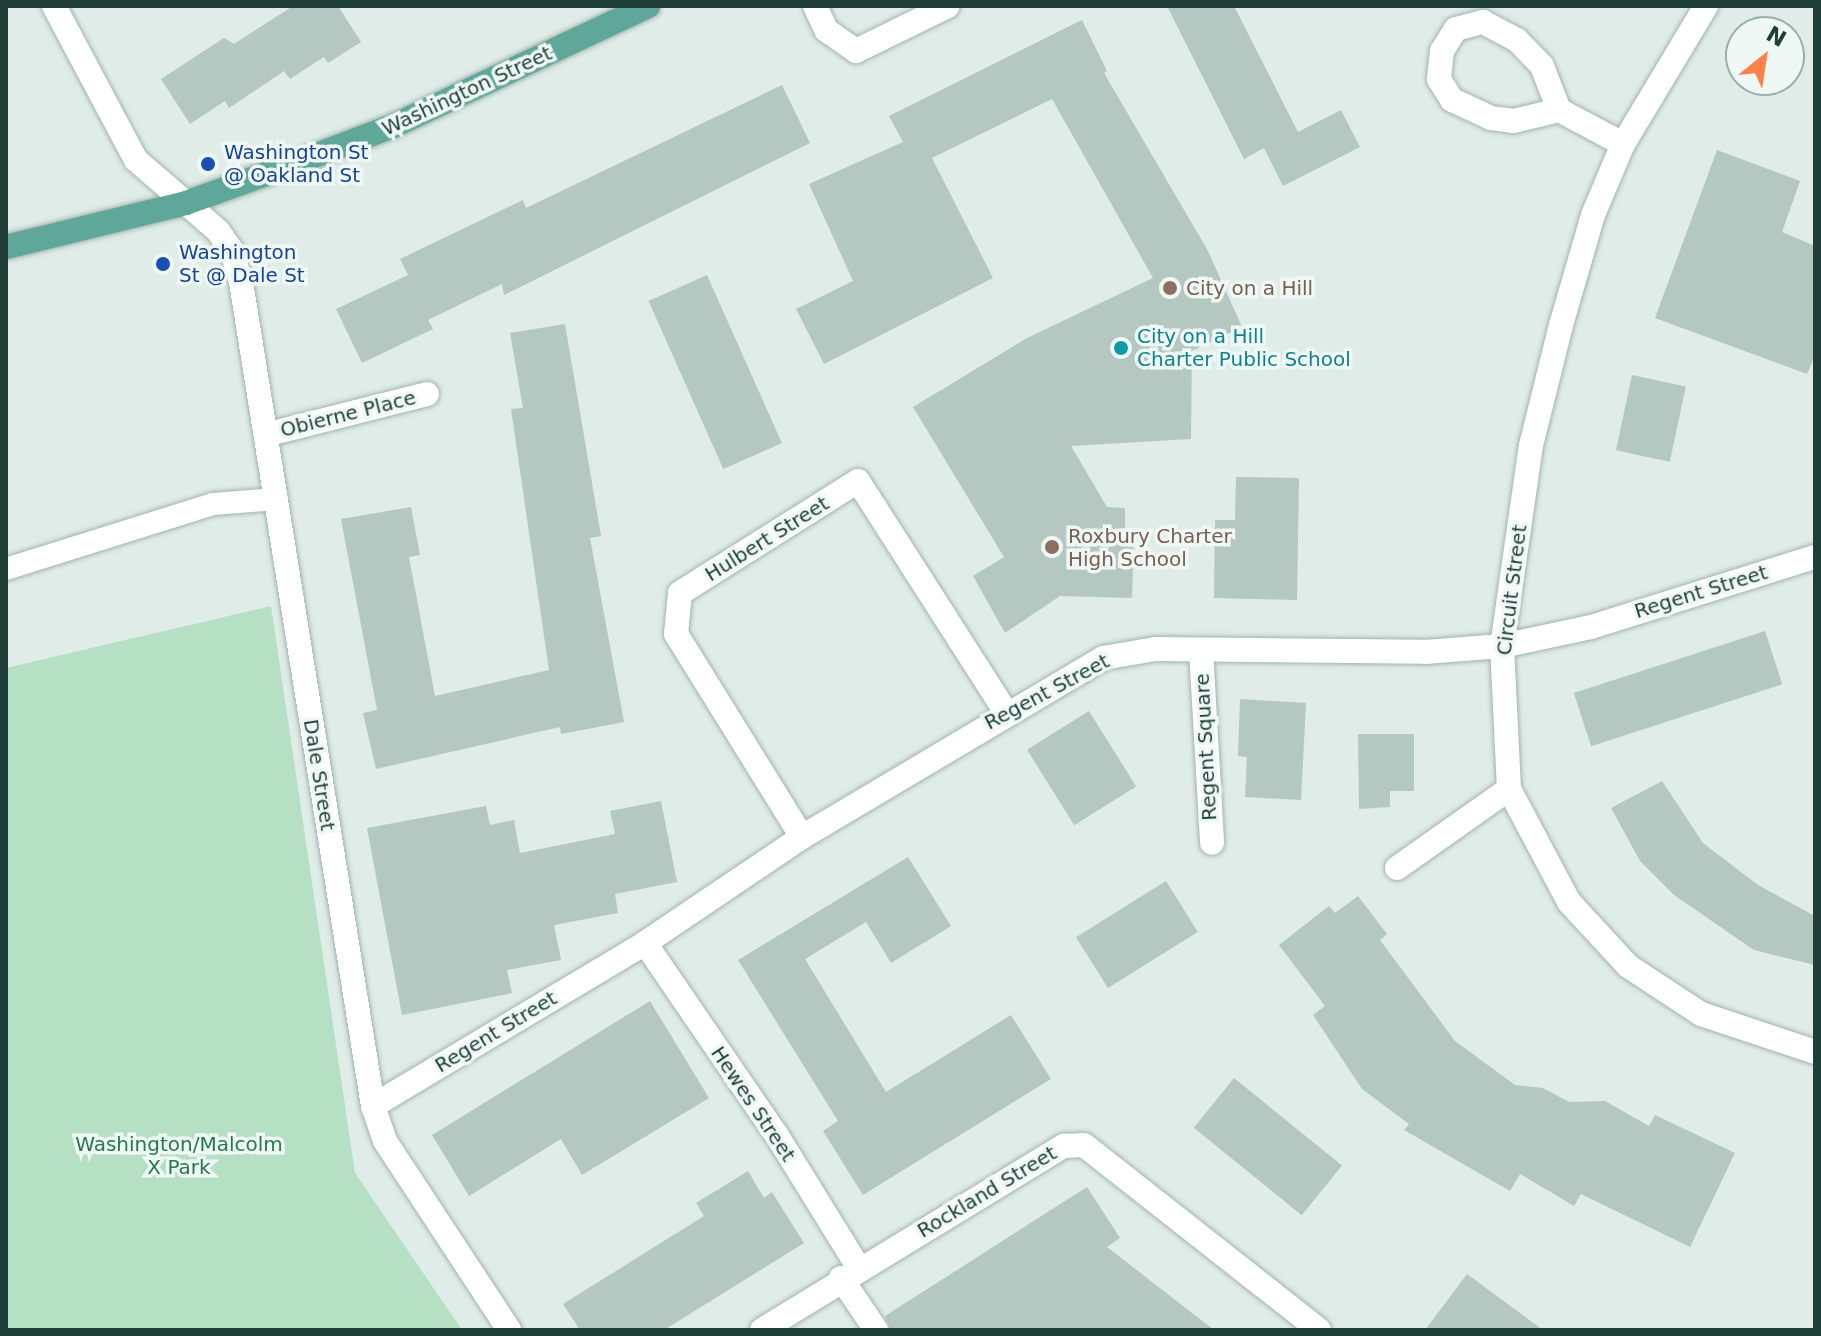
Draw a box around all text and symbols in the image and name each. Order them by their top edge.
north arrow [1725,16,1805,96]
text: N [1762,21,1790,52]
street label: Washington Street [378,41,556,141]
place label: Washington St @ Oakland St [224,140,368,187]
marker: Washington St @ Oakland St [199,155,217,173]
place label: Washington St @ Dale St [179,240,305,287]
marker: Washington St @ Dale St [154,255,172,273]
place label: City on a Hill [1186,276,1313,300]
marker: City on a Hill [1161,279,1179,297]
place label: City on a Hill Charter Public School [1137,324,1351,371]
marker: City on a Hill Charter Public School [1112,339,1130,357]
street label: Obierne Place [278,386,418,442]
street label: Hulbert Street [701,491,833,587]
street label: Circuit Street [1492,523,1532,657]
place label: Roxbury Charter High School [1068,524,1232,571]
marker: Roxbury Charter High School [1043,538,1061,556]
street label: Regent Street [1632,560,1770,624]
street label: Regent Street [980,649,1114,735]
street label: Regent Square [1190,673,1222,821]
street label: Dale Street [298,717,340,833]
street label: Regent Street [431,986,561,1078]
street label: Hewes Street [706,1042,800,1166]
park label: Washington/Malcolm X Park [75,1133,283,1180]
street label: Rockland Street [913,1141,1061,1243]

